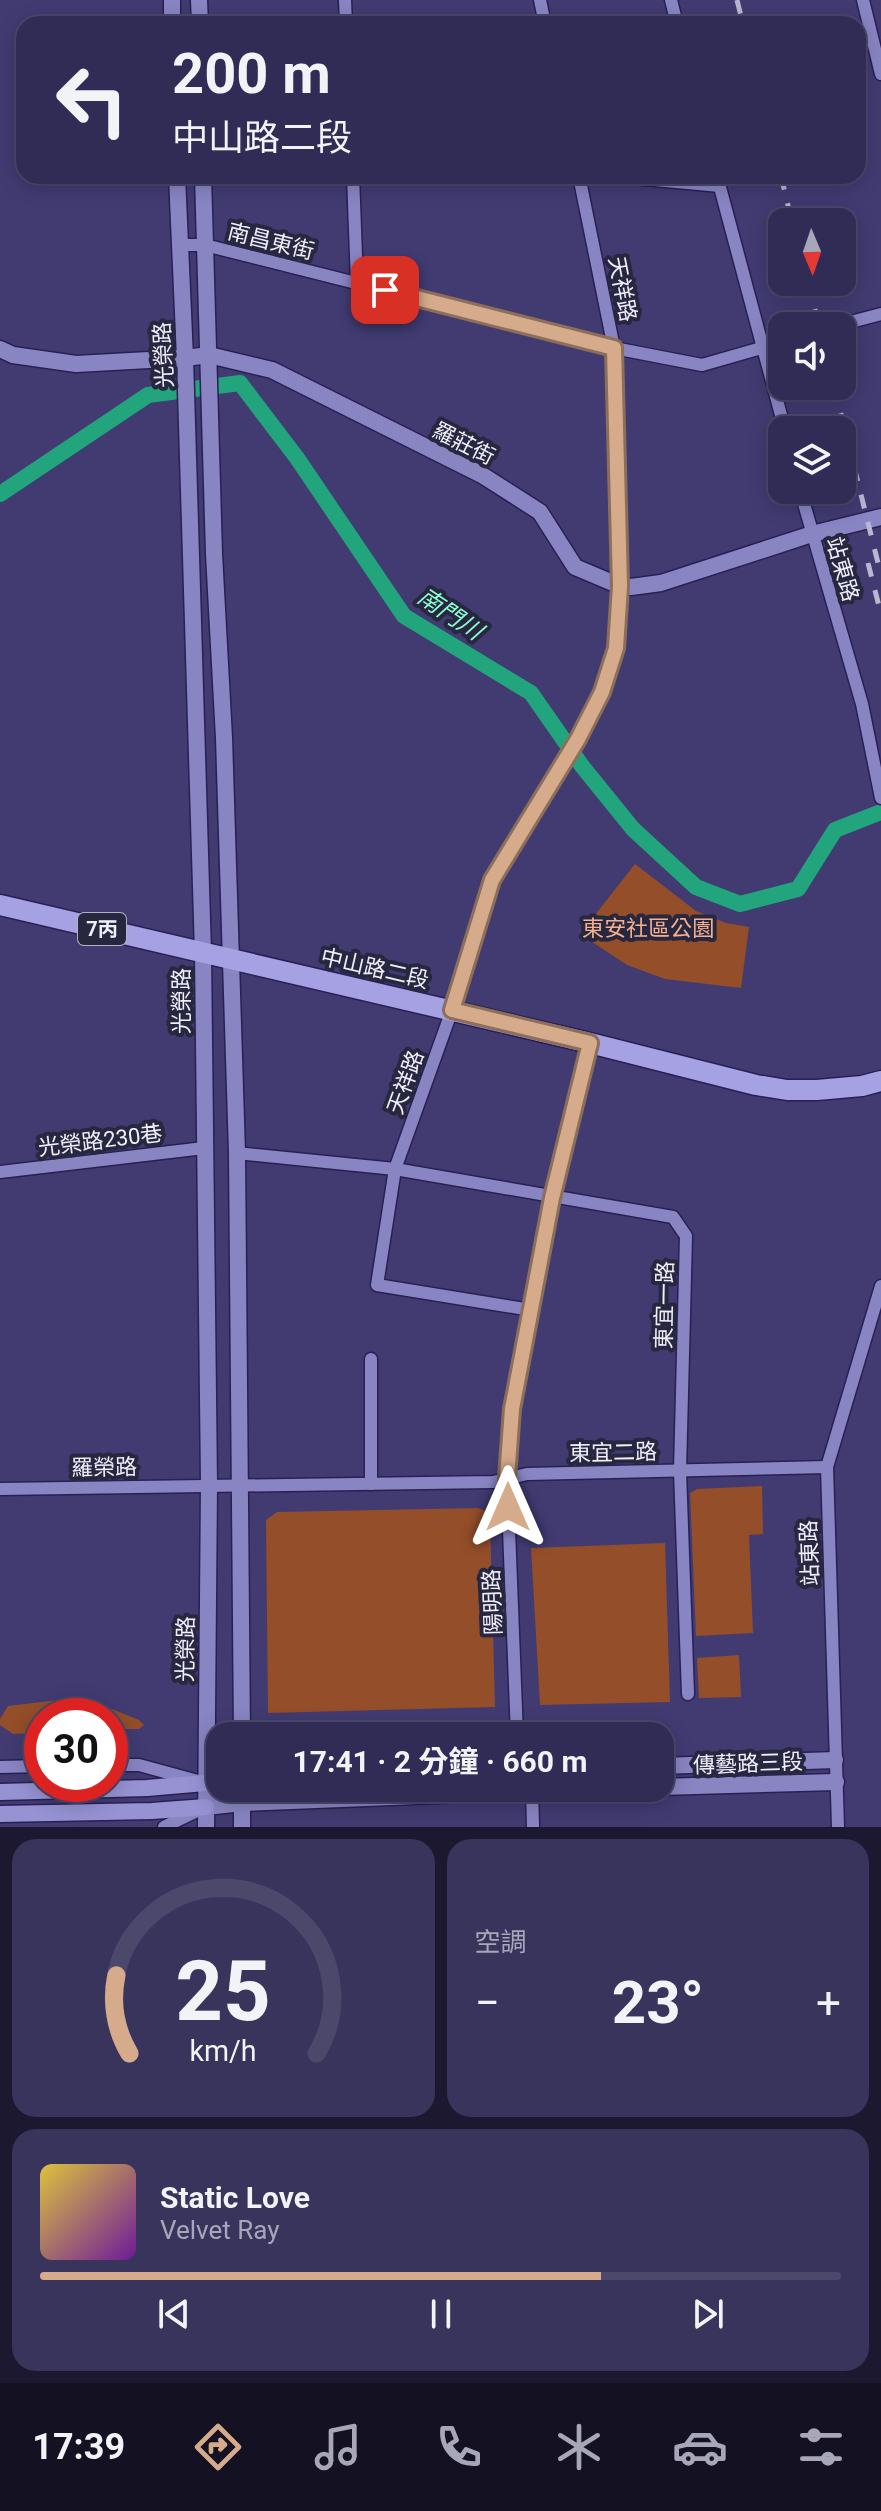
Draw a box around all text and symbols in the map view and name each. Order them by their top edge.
text: 200 m [172,41,331,107]
icon: left [40,48,144,152]
text: 中山路二段 [172,117,352,159]
north arrow [768,208,856,296]
map controls [768,208,856,504]
street label: 南昌東街 [225,219,317,264]
street label: 天祥路 [604,254,641,324]
pin [351,256,419,324]
icon: arrive [363,268,407,312]
button: sound [768,312,856,400]
street label: 光榮路 [149,321,178,389]
button: layers [768,416,856,504]
street label: 羅莊街 [429,417,499,470]
street label: 站東路 [821,534,864,604]
water label: 南門川 [412,582,490,647]
road number: 7丙 [78,913,126,945]
park label: 東安社區公園 [582,916,714,941]
street label: 中山路二段 [318,944,431,993]
street label: 光榮路 [169,968,194,1034]
street label: 天祥路 [382,1047,429,1117]
street label: 光榮路230巷 [36,1120,164,1161]
street label: 東宜一路 [651,1261,678,1349]
street label: 東宜二路 [569,1439,657,1466]
street label: 羅榮路 [71,1454,137,1481]
position arrow [466,1465,550,1549]
street label: 站東路 [796,1520,823,1586]
street label: 陽明路 [479,1569,506,1635]
street label: 光榮路 [172,1616,199,1682]
speed limit sign: 30 [24,1698,128,1802]
text: 17:41 · 2 分鐘 · 660 m [293,1744,587,1779]
street label: 傳藝路三段 [693,1749,803,1778]
text: 空調 [475,1927,527,1957]
text: 25 [176,1943,271,2040]
text: 23° [612,1967,704,2038]
text: − [475,1977,500,2029]
text: + [816,1977,841,2029]
text: km/h [190,2034,257,2068]
text: Static Love [160,2180,310,2215]
text: Velvet Ray [160,2215,280,2245]
icon: previous [152,2292,196,2336]
icon: pause [419,2292,463,2336]
icon: next [686,2292,730,2336]
icon: directions [190,2419,246,2475]
icon: music [310,2419,366,2475]
icon: phone [431,2419,487,2475]
icon: climate [551,2419,607,2475]
icon: car [672,2419,728,2475]
icon: filters [793,2419,849,2475]
text: 17:39 [32,2426,125,2468]

